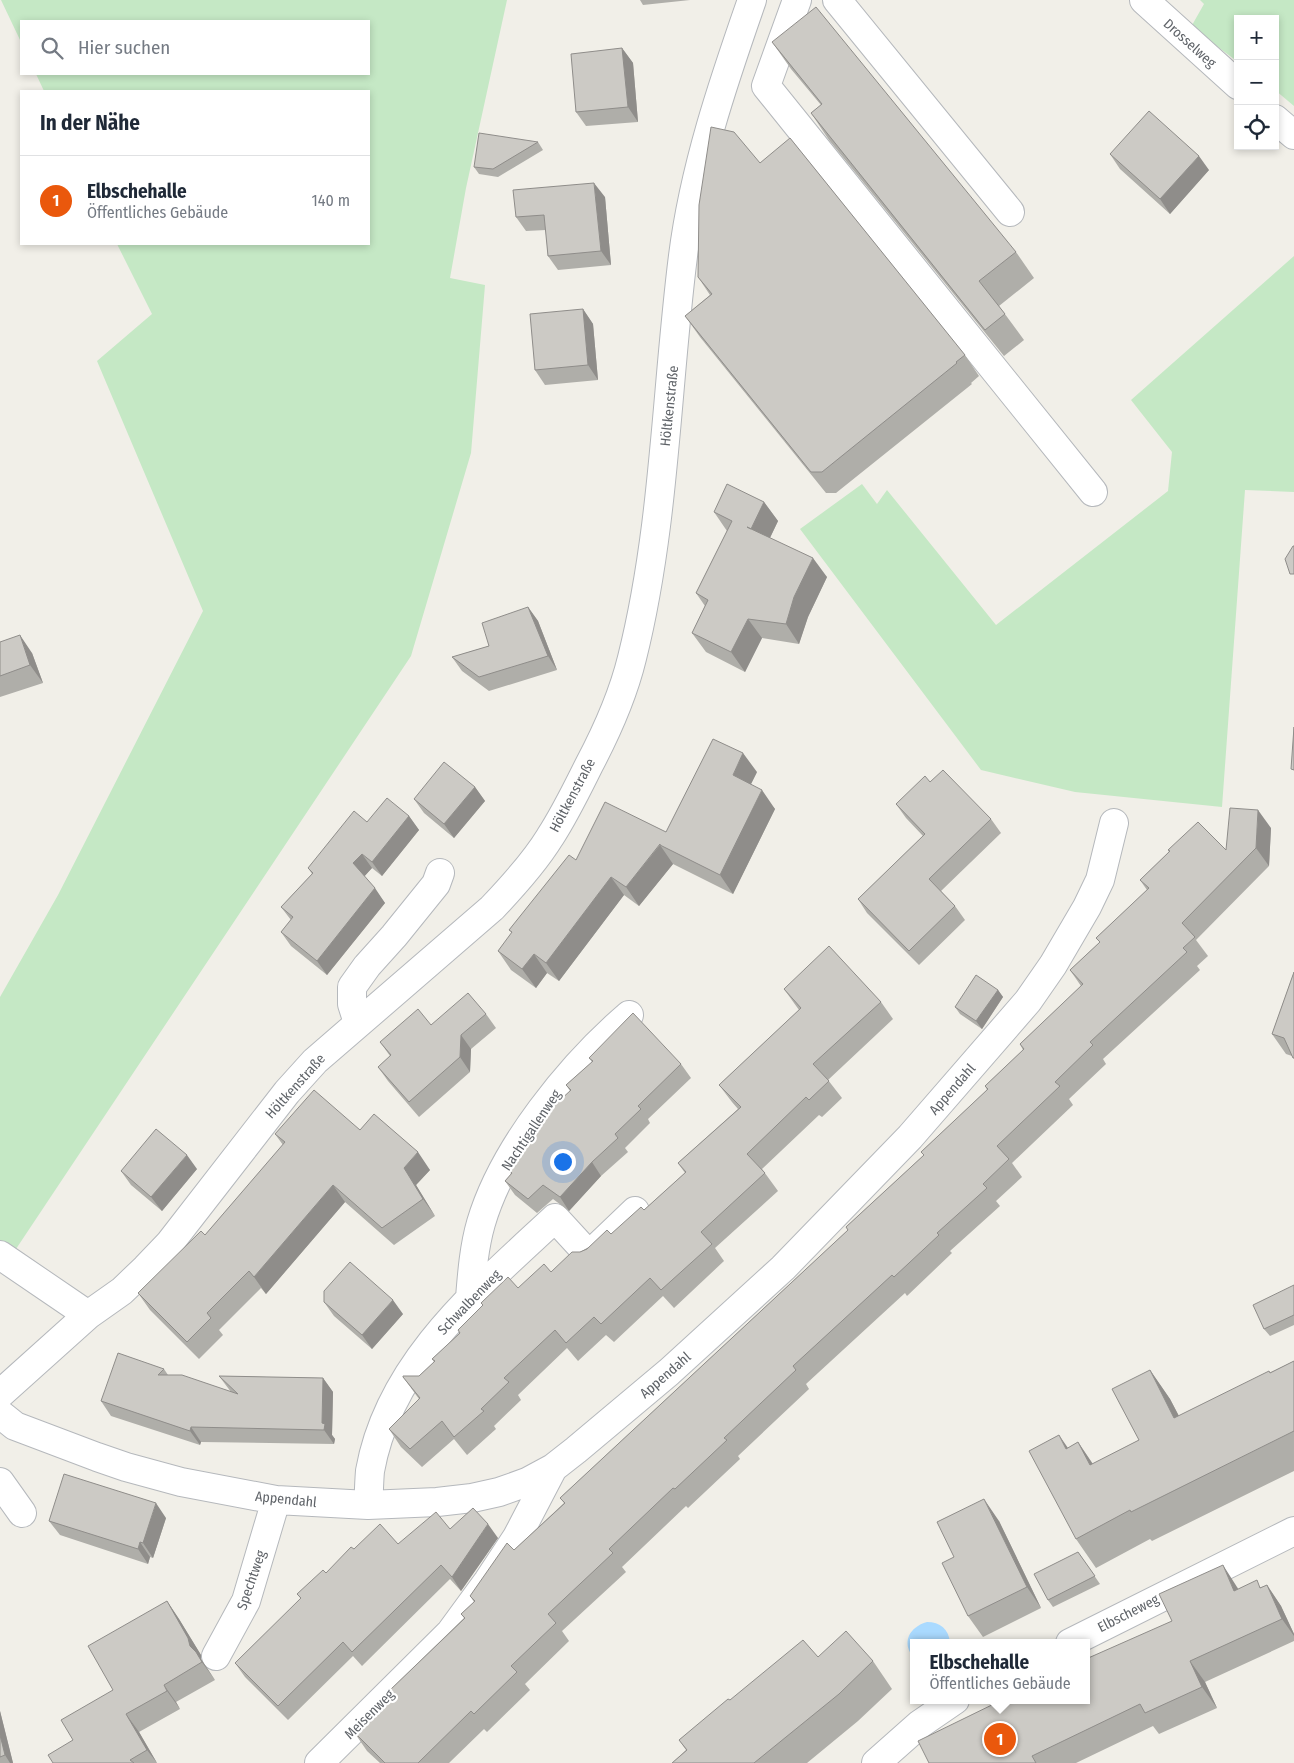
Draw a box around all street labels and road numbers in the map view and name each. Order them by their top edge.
street label: Drosselweg [1160,15,1220,72]
street label: Höltkenstraße [657,365,682,447]
street label: Höltkenstraße [546,755,599,835]
street label: Höltkenstraße [262,1050,329,1122]
street label: Appendahl [926,1060,979,1118]
street label: Nachtigallenweg [498,1086,565,1174]
street label: Schwalbenweg [434,1266,505,1339]
street label: Appendahl [636,1348,695,1402]
street label: Appendahl [254,1488,318,1511]
street label: Spechtweg [233,1548,270,1612]
street label: Elbscheweg [1095,1591,1162,1636]
street label: Meisenweg [341,1686,398,1743]

